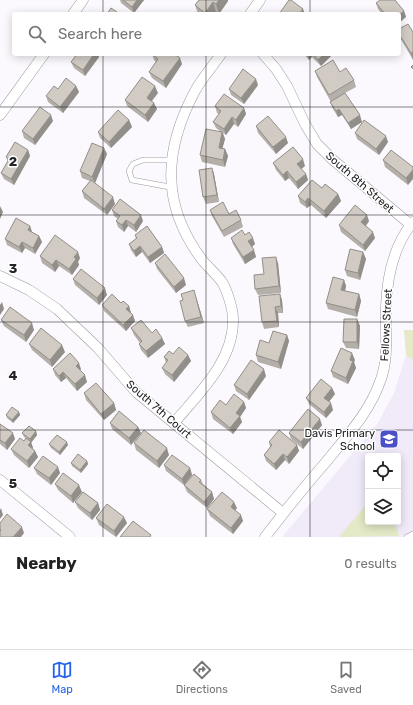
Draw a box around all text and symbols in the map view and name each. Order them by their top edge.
search box [12,12,401,56]
icon: search [26,23,48,45]
text: Search here [58,25,142,43]
street label: South 8th Street [323,149,397,216]
text: 2 [9,154,17,169]
text: 3 [9,261,18,276]
street label: Fellows Street [378,288,395,362]
text: 4 [9,368,18,383]
street label: South 7th Court [124,378,194,441]
place label: Davis Primary School [304,427,375,453]
school or university icon: Davis Primary School [378,428,400,450]
map controls [365,453,401,525]
button: locate [365,453,401,489]
text: 5 [9,476,17,491]
button: layers [365,489,401,525]
text: Nearby [16,553,77,573]
text: 0 results [344,556,397,571]
tab: Map [51,659,73,696]
tab: Directions [176,659,228,696]
tab: Saved [330,659,362,696]

